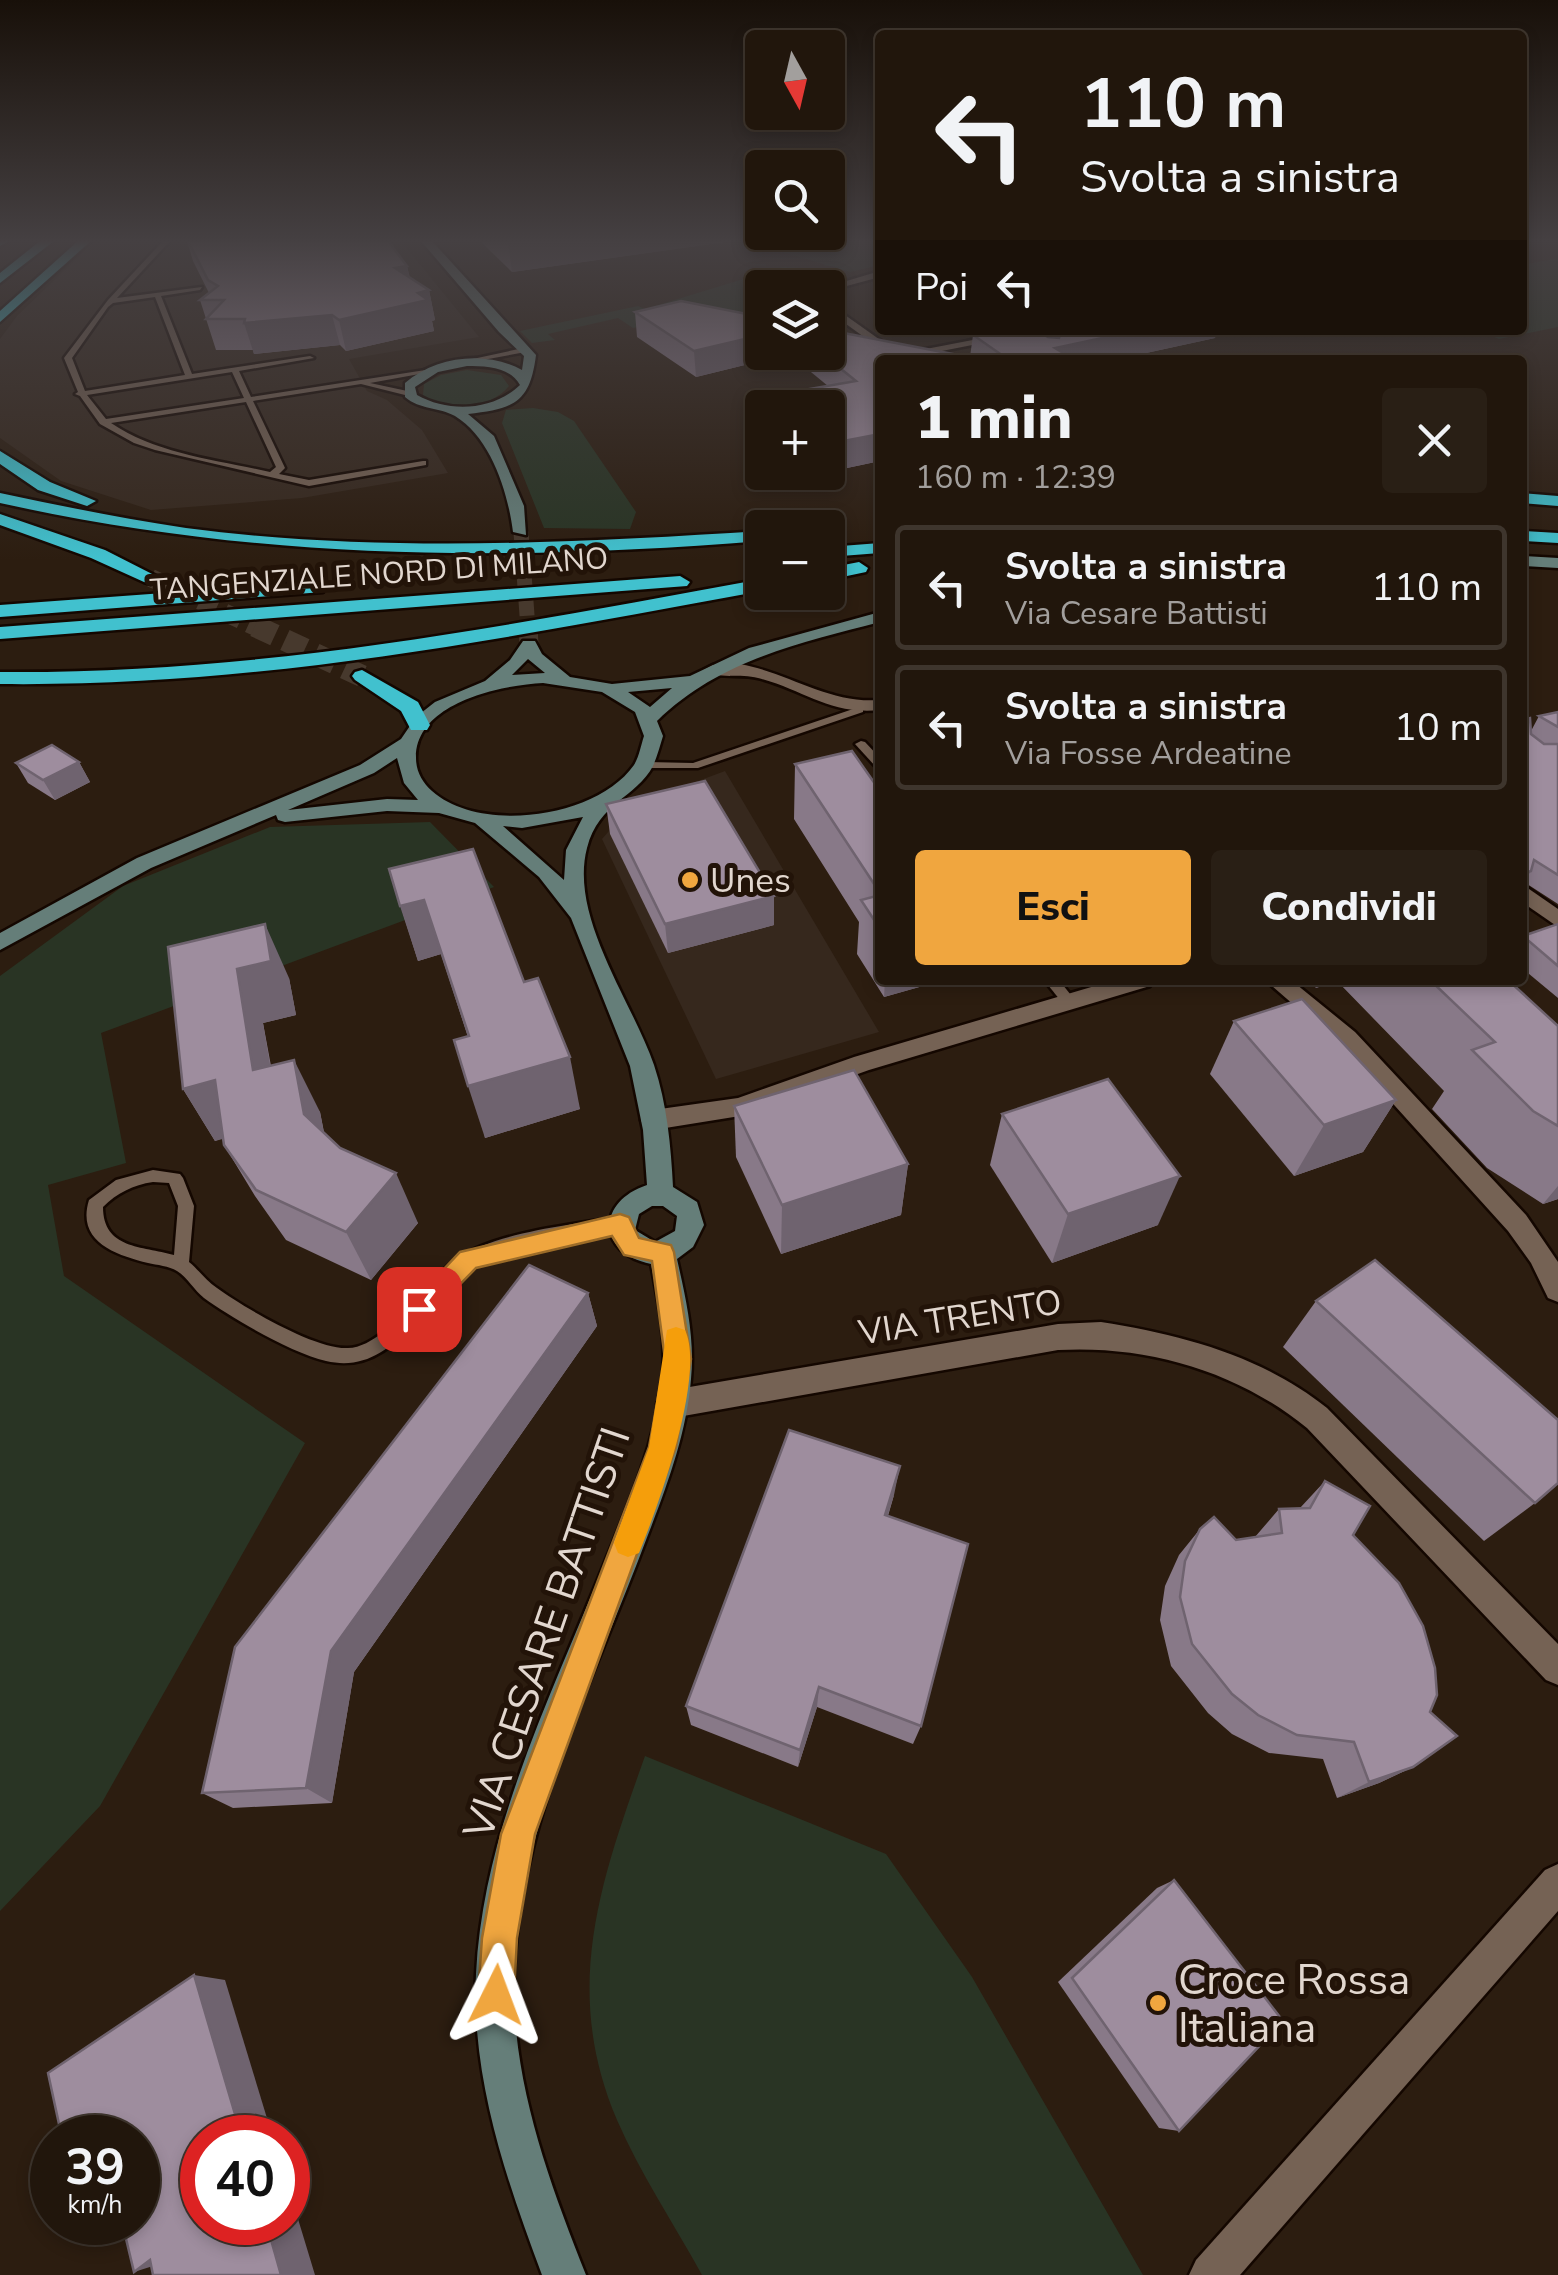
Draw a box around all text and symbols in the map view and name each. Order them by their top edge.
north arrow [745,30,845,130]
map controls [745,30,845,610]
text: 110 m [1080,56,1286,152]
icon: left [915,70,1045,200]
text: Svolta a sinistra [1080,147,1400,208]
button: search [745,150,845,250]
icon: left [988,260,1043,315]
text: Poi [915,262,968,313]
button: layers [745,270,845,370]
text: 1 min [915,377,1073,459]
button: close [1382,388,1487,493]
button: + [745,390,845,490]
text: 160 m · 12:39 [915,456,1116,499]
button: − [745,510,845,610]
street label: TANGENZIALE NORD DI MILANO [149,538,609,611]
text: Svolta a sinistra [1005,541,1287,592]
icon: left [920,560,975,615]
text: 110 m [1371,562,1482,613]
text: Via Cesare Battisti [1005,592,1268,635]
text: Svolta a sinistra [1005,681,1287,732]
icon: left [920,700,975,755]
text: 10 m [1394,702,1482,753]
text: Via Fosse Ardeatine [1005,732,1291,775]
button: Esci [915,850,1191,965]
button: Condividi [1211,850,1487,965]
place label: Unes [710,857,791,904]
marker: Unes [679,869,701,891]
pin [377,1267,462,1352]
street label: VIA TRENTO [854,1278,1065,1357]
icon: arrive [392,1282,447,1337]
street label: VIA CESARE BATTISTI [450,1420,645,1848]
position arrow [444,1943,548,2047]
place label: Croce Rossa Italiana [1178,1952,1410,2057]
marker: Croce Rossa Italiana [1147,1992,1169,2014]
speed limit sign: 40 [180,2115,310,2245]
text: 39 [65,2133,125,2202]
text: km/h [67,2188,123,2222]

